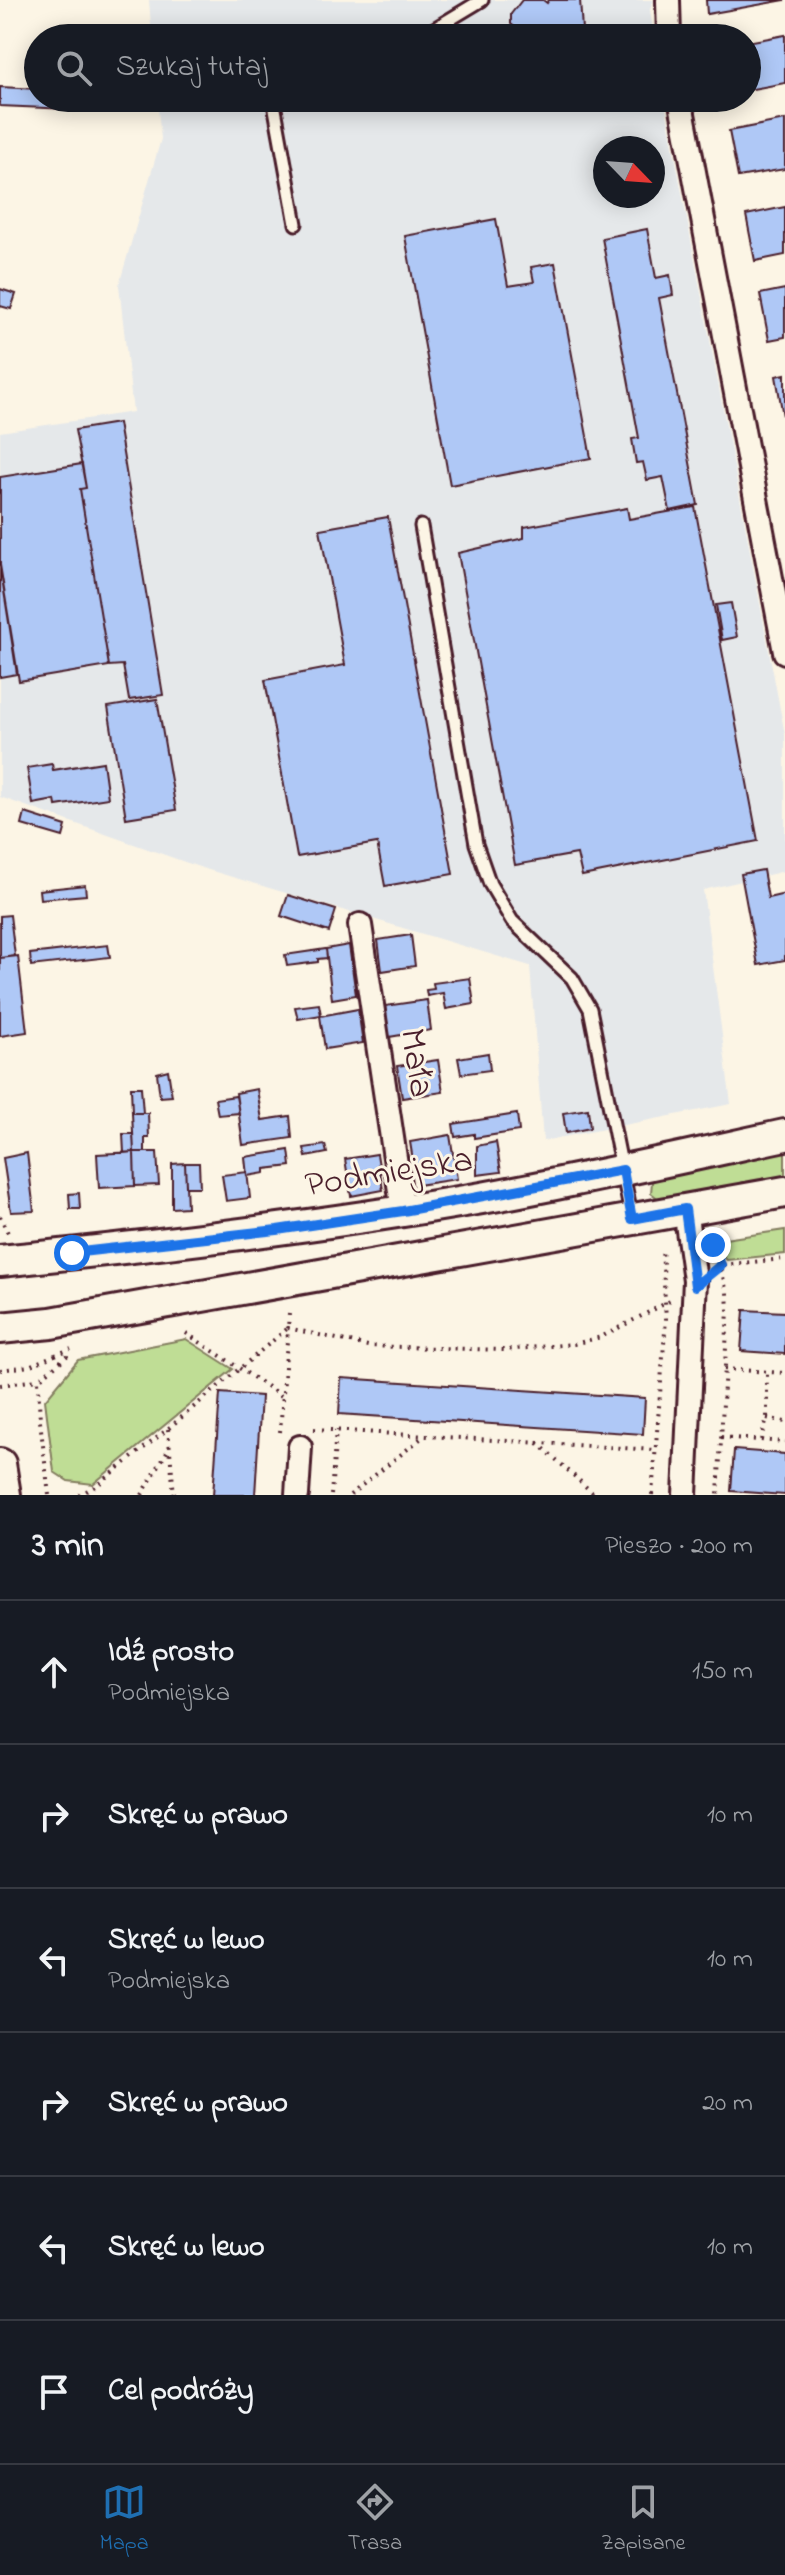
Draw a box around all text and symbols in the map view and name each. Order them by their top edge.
search box [24,24,761,112]
icon: search [52,46,96,90]
text: Szukaj tutaj [116,46,267,90]
north arrow [593,136,665,208]
street label: Mała [383,1025,447,1101]
street label: Podmiejska [301,1135,477,1213]
route end [695,1227,731,1263]
route start [54,1235,90,1271]
text: 3 min [32,1522,104,1572]
text: Pieszo · 200 m [605,1528,753,1566]
text: Idź prosto [108,1631,234,1675]
icon: ahead [32,1650,76,1694]
text: 150 m [692,1653,753,1691]
text: Podmiejska [108,1675,230,1713]
icon: right [32,1794,76,1838]
text: Skręć w prawo [108,1794,288,1838]
text: 10 m [707,1797,753,1835]
text: Skręć w lewo [108,1919,265,1963]
icon: left [32,1938,76,1982]
text: 10 m [707,1941,753,1979]
text: Podmiejska [108,1963,230,2001]
icon: right [32,2082,76,2126]
text: Skręć w prawo [108,2082,288,2126]
text: 20 m [702,2085,753,2123]
icon: left [32,2226,76,2270]
text: Skręć w lewo [108,2226,265,2270]
text: 10 m [707,2229,753,2267]
icon: arrive [32,2370,76,2414]
text: Cel podróży [108,2370,253,2414]
tab: Mapa [100,2480,149,2560]
tab: Trasa [348,2480,402,2560]
tab: Zapisane [601,2480,685,2560]

